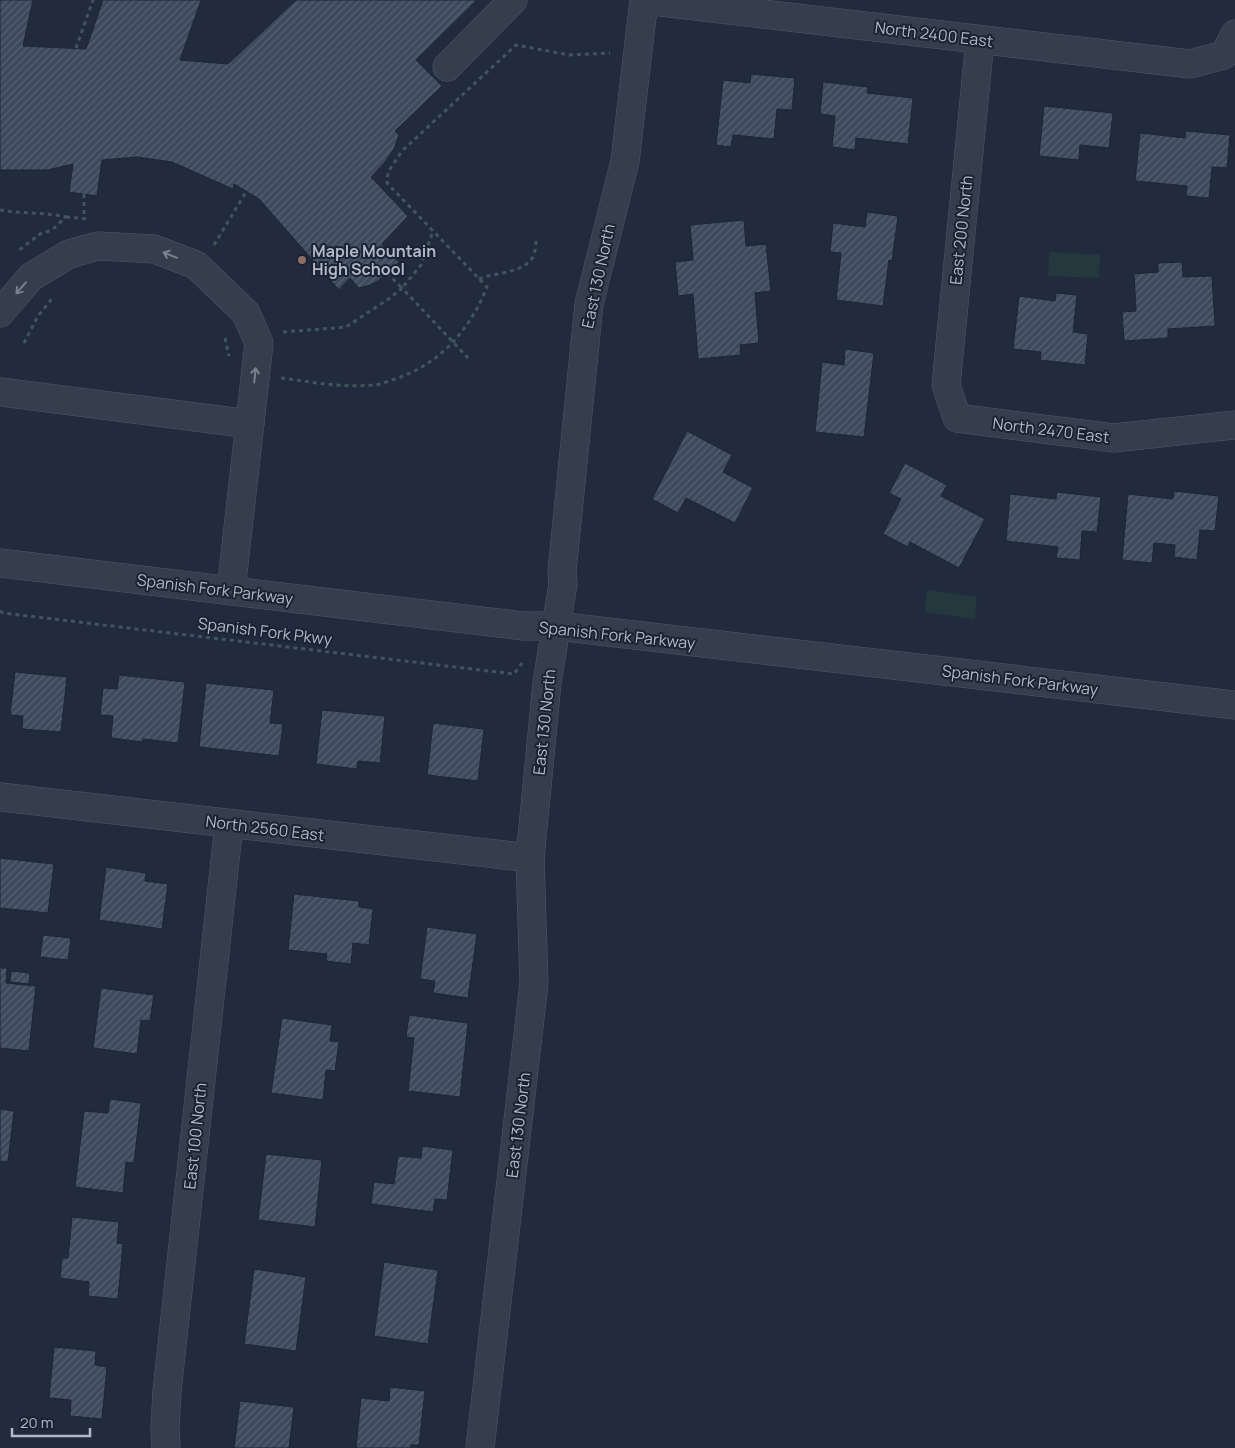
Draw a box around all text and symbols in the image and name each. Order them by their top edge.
street label: North 2400 East [874,16,994,52]
street label: East 200 North [944,174,978,286]
street label: East 130 North [576,222,620,330]
place label: Maple Mountain High School [312,240,436,280]
one-way arrow [162,250,178,259]
marker: Maple Mountain High School [296,254,308,266]
one-way arrow [15,282,27,295]
one-way arrow [250,367,260,383]
street label: North 2470 East [991,412,1111,448]
street label: Spanish Fork Parkway [136,568,295,610]
street label: Spanish Fork Pkwy [197,612,334,650]
street label: Spanish Fork Parkway [538,616,697,654]
street label: Spanish Fork Parkway [941,659,1100,701]
street label: East 130 North [528,668,560,776]
street label: North 2560 East [204,810,326,846]
street label: East 130 North [501,1071,535,1179]
street label: East 100 North [178,1082,212,1190]
scale bar [12,1406,90,1438]
text: 20 m [20,1412,53,1433]

